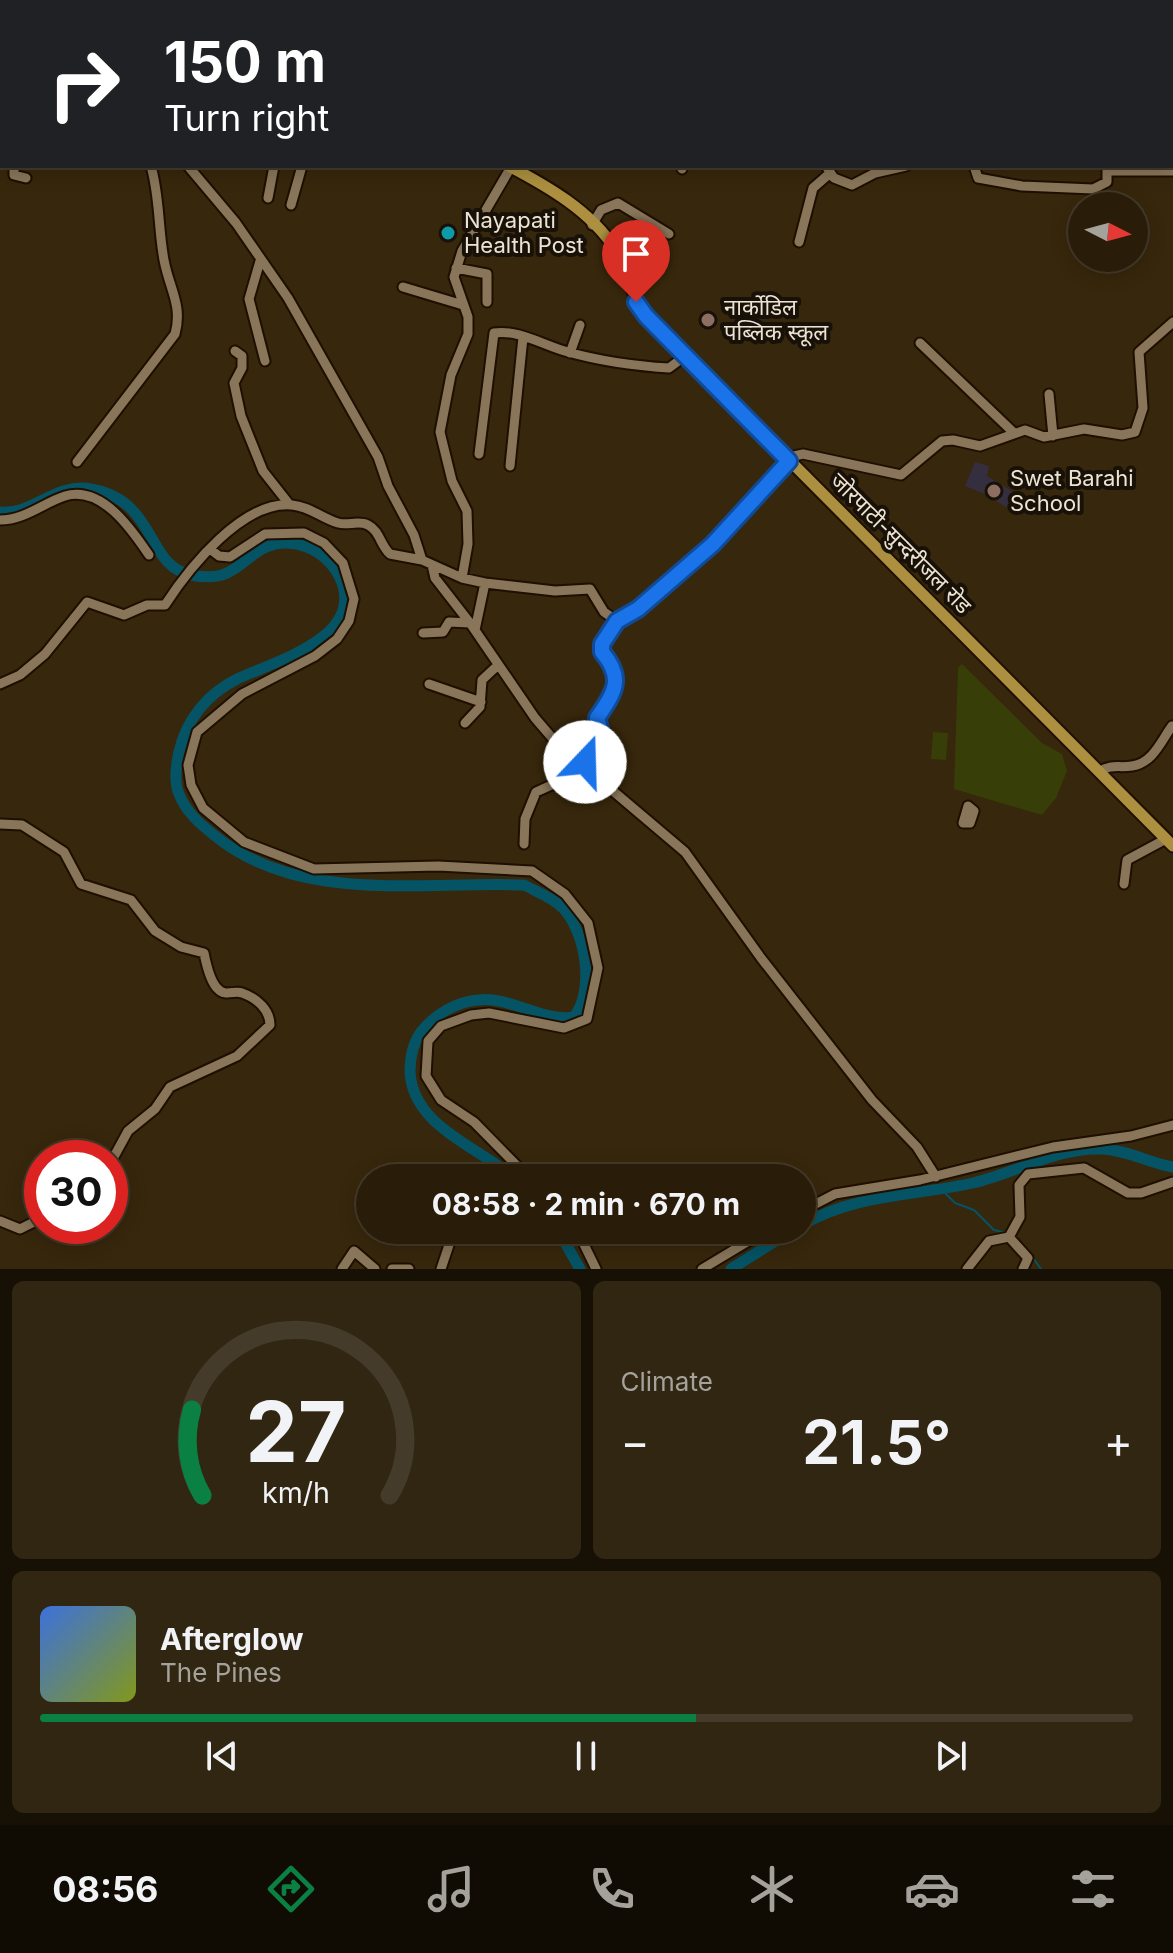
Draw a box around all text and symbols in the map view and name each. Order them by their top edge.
text: 150 m [164,28,326,96]
icon: right [32,32,136,136]
text: Turn right [164,96,329,140]
north arrow [1068,192,1148,272]
map controls [1068,192,1148,272]
place label: Nayapati Health Post [464,207,584,258]
pin [602,220,670,302]
marker: Nayapati Health Post [439,224,457,242]
icon: arrive [614,232,658,276]
place label: नार्कोडिल पब्लिक स्कूल [724,294,829,347]
marker: नार्कोडिल पब्लिक स्कूल [699,311,717,329]
place label: Swet Barahi School [1010,465,1134,516]
street label: जोरपाटी-सुन्दरीजल रोड [824,467,977,620]
marker: Swet Barahi School [985,482,1003,500]
position arrow [543,720,627,804]
speed limit sign: 30 [24,1140,128,1244]
text: 08:58 · 2 min · 670 m [432,1186,740,1222]
text: Climate [621,1366,713,1397]
text: 27 [246,1381,347,1482]
text: 21.5° [802,1406,951,1478]
text: − [621,1415,650,1469]
text: + [1104,1415,1133,1469]
text: km/h [262,1475,330,1510]
text: Afterglow [160,1621,304,1657]
text: The Pines [160,1657,282,1688]
icon: previous [200,1734,244,1778]
icon: pause [564,1734,608,1778]
icon: next [929,1734,973,1778]
icon: directions [263,1861,319,1917]
icon: music [423,1861,479,1917]
icon: phone [584,1861,640,1917]
icon: climate [744,1861,800,1917]
icon: car [904,1861,960,1917]
icon: filters [1065,1861,1121,1917]
text: 08:56 [52,1867,158,1911]

